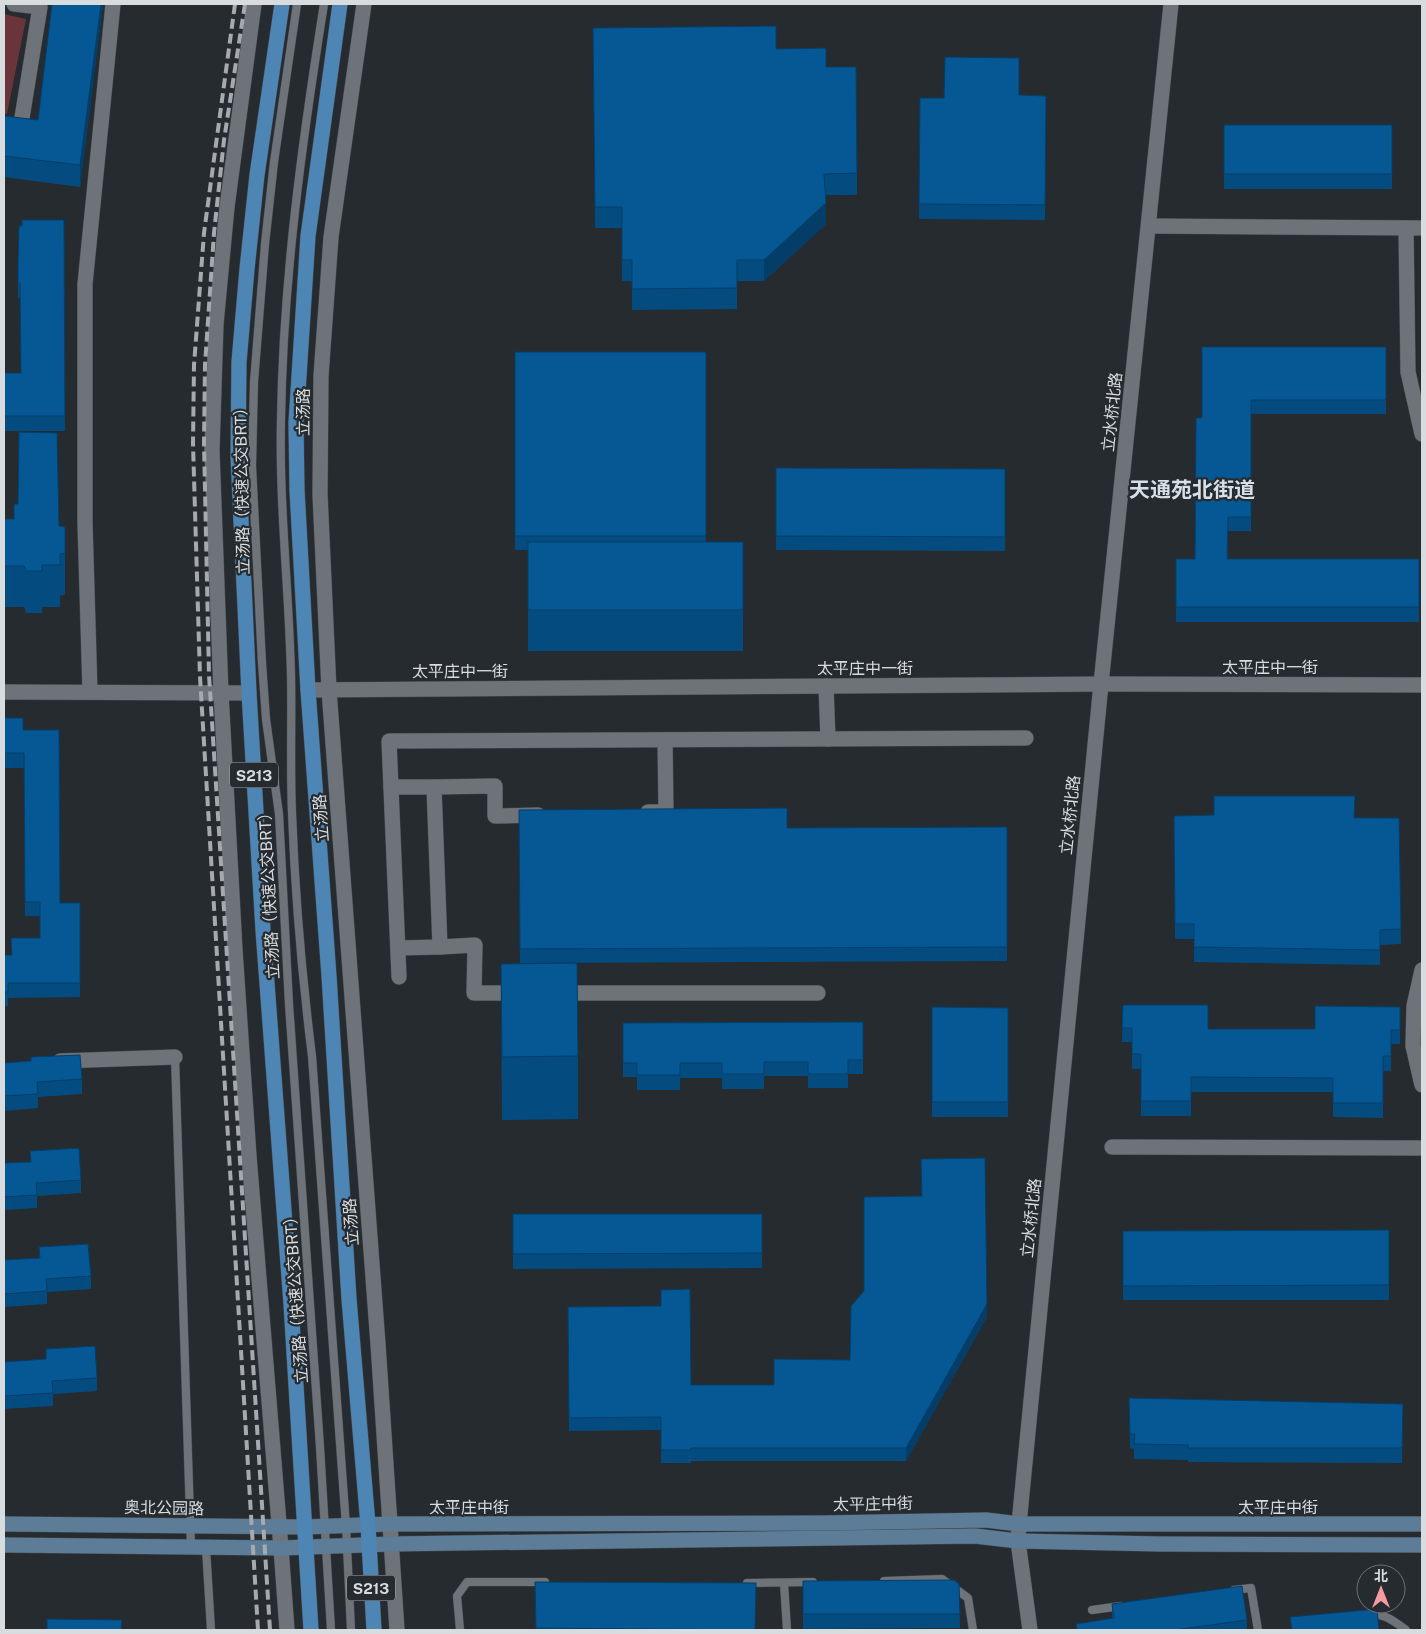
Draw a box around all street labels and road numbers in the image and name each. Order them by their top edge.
street label: 立水桥北路 [1098,371,1126,453]
street label: 立汤路 [294,388,313,436]
street label: 立汤路（快速公交BRT） [231,399,253,575]
street label: 太平庄中一街 [1222,658,1318,677]
street label: 太平庄中一街 [817,659,913,678]
street label: 太平庄中一街 [412,662,508,681]
road number: S213 [230,762,278,788]
street label: 立水桥北路 [1056,774,1084,856]
street label: 立汤路 [310,793,332,843]
street label: 立汤路（快速公交BRT） [255,804,283,980]
street label: 立水桥北路 [1017,1177,1045,1259]
street label: 立汤路 [340,1197,362,1247]
street label: 立汤路（快速公交BRT） [280,1208,312,1384]
street label: 太平庄中街 [833,1494,913,1514]
street label: 奥北公园路 [124,1498,204,1518]
street label: 太平庄中街 [429,1498,509,1517]
street label: 太平庄中街 [1238,1498,1318,1517]
road number: S213 [347,1576,395,1600]

